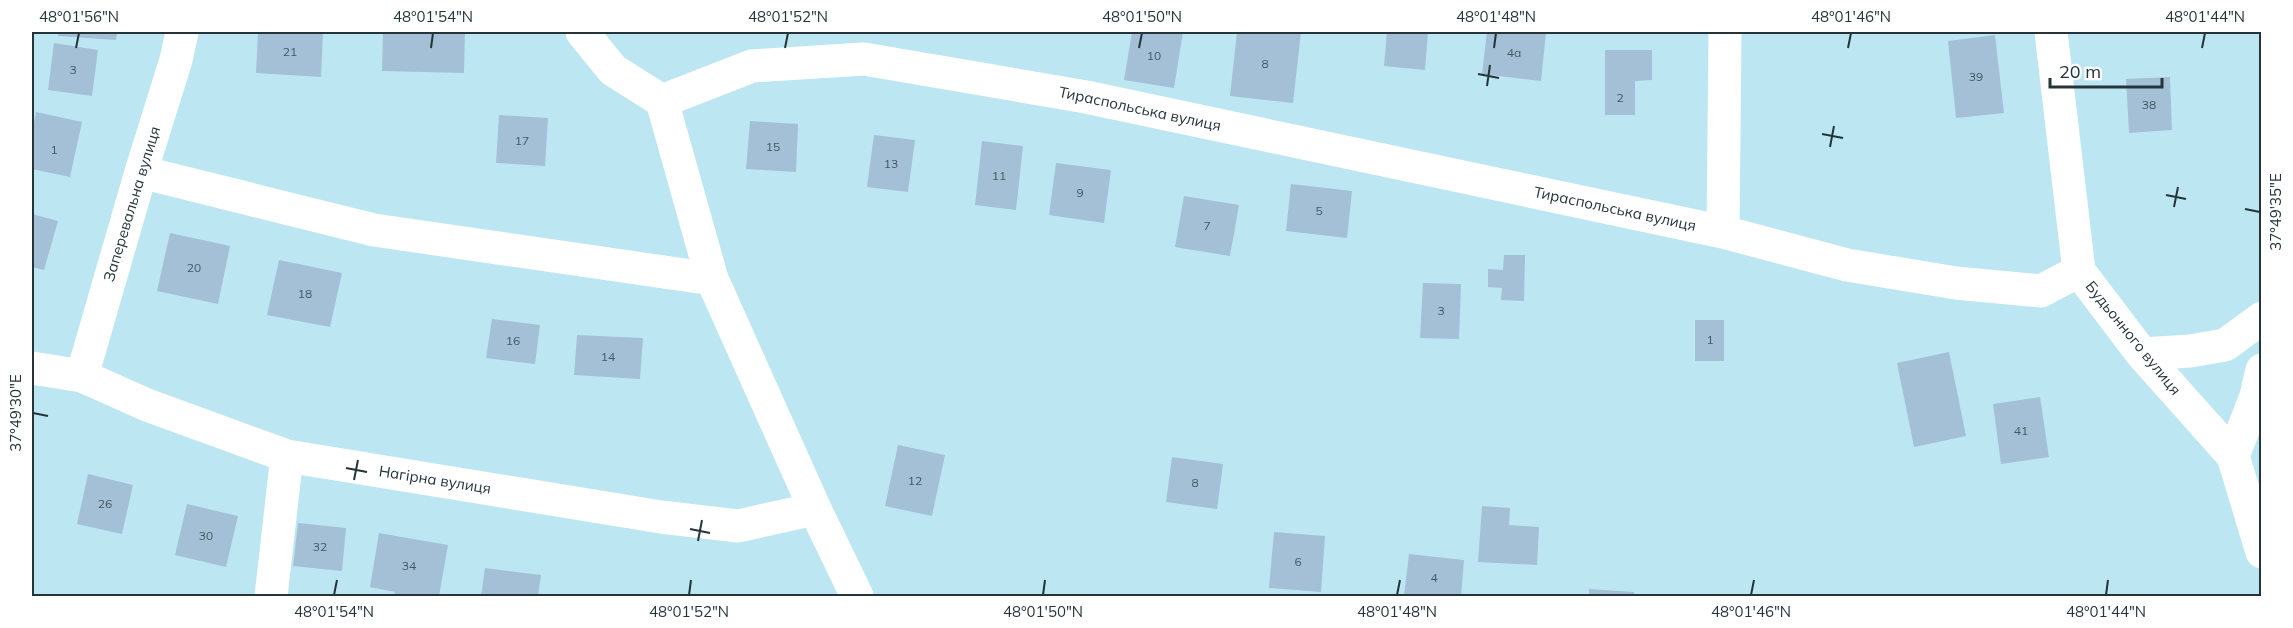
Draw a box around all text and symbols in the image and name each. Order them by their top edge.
text: 48°01'56"N [39,7,119,26]
text: 48°01'54"N [393,7,473,26]
text: 48°01'52"N [748,7,828,26]
text: 48°01'50"N [1102,7,1182,26]
text: 48°01'48"N [1456,7,1536,26]
text: 48°01'46"N [1811,7,1891,26]
text: 48°01'44"N [2165,7,2245,26]
house number: 21 [283,44,297,59]
house number: 4а [1507,45,1521,60]
house number: 10 [1147,48,1161,63]
scale bar [2050,51,2162,89]
house number: 8 [1261,56,1269,71]
text: 20 m [2059,60,2101,83]
house number: 3 [69,62,77,77]
house number: 39 [1969,69,1983,84]
street label: Тираспольська вулиця [1057,82,1223,135]
house number: 2 [1616,90,1624,105]
house number: 38 [2142,97,2156,112]
street label: Заперевальна вулиця [99,124,164,284]
house number: 17 [515,133,529,148]
house number: 15 [766,139,780,154]
house number: 1 [50,142,58,157]
house number: 13 [884,156,898,171]
house number: 11 [992,168,1006,183]
text: 37°49'35"E [2266,173,2285,251]
street label: Тираспольська вулиця [1532,182,1698,235]
house number: 9 [1076,185,1084,200]
house number: 5 [1315,203,1323,218]
house number: 7 [1203,218,1211,233]
house number: 20 [187,260,201,275]
street label: Будьонного вулиця [2082,277,2185,399]
house number: 18 [298,286,312,301]
house number: 3 [1437,303,1445,318]
house number: 1 [1706,332,1714,347]
house number: 16 [506,333,520,348]
house number: 14 [601,349,615,364]
text: 37°49'30"E [6,374,25,452]
house number: 41 [2014,423,2028,438]
street label: Нагірна вулиця [378,461,493,498]
house number: 12 [908,473,922,488]
house number: 8 [1191,475,1199,490]
house number: 26 [98,496,112,511]
house number: 30 [199,528,213,543]
house number: 32 [313,539,327,554]
house number: 6 [1294,554,1302,569]
house number: 34 [402,558,416,573]
house number: 4 [1430,570,1438,585]
text: 48°01'54"N [294,602,374,621]
text: 48°01'52"N [649,602,729,621]
text: 48°01'50"N [1003,602,1083,621]
text: 48°01'48"N [1357,602,1437,621]
text: 48°01'46"N [1711,602,1791,621]
text: 48°01'44"N [2066,602,2146,621]

